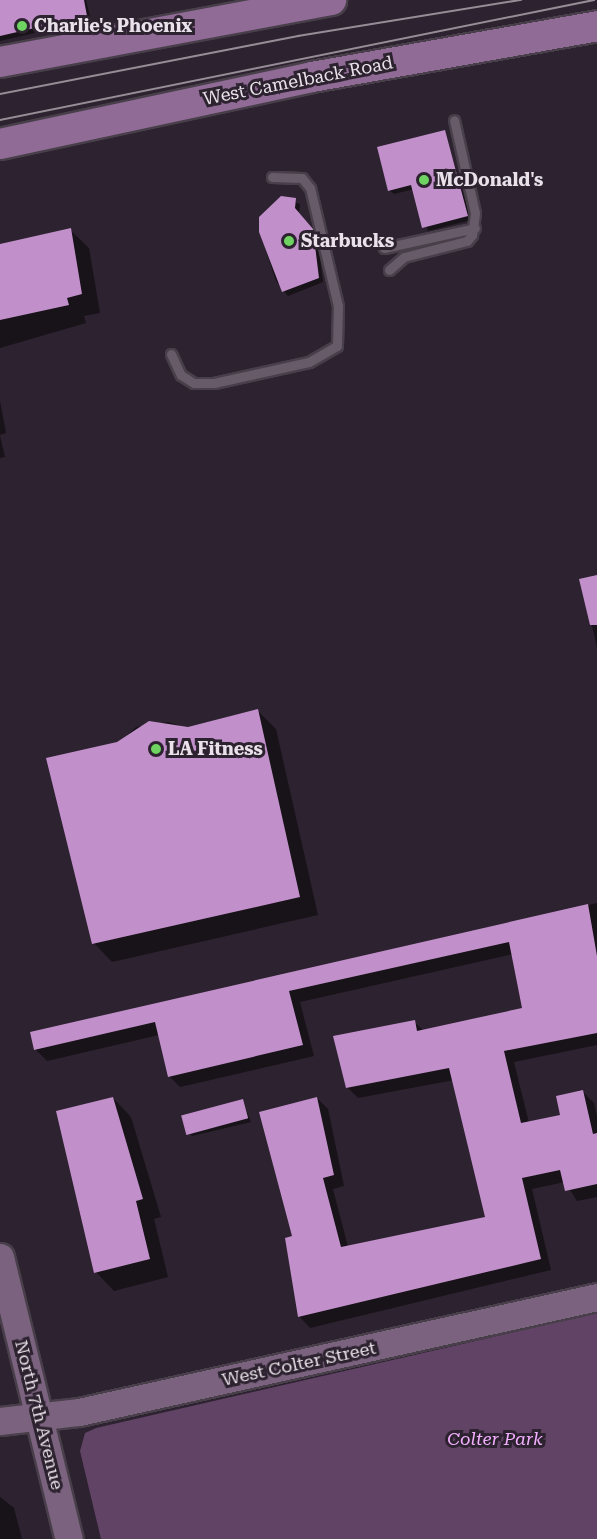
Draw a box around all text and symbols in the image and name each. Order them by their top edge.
place label: Charlie's Phoenix [34,15,192,37]
marker: Charlie's Phoenix [15,19,29,33]
street label: West Camelback Road [201,52,395,110]
place label: McDonald's [436,169,543,191]
marker: McDonald's [417,173,431,187]
place label: Starbucks [301,230,394,252]
marker: Starbucks [282,234,296,248]
place label: LA Fitness [168,738,263,760]
marker: LA Fitness [149,742,163,756]
street label: West Colter Street [220,1337,378,1391]
street label: North 7th Avenue [10,1338,68,1492]
park label: Colter Park [447,1428,543,1450]

